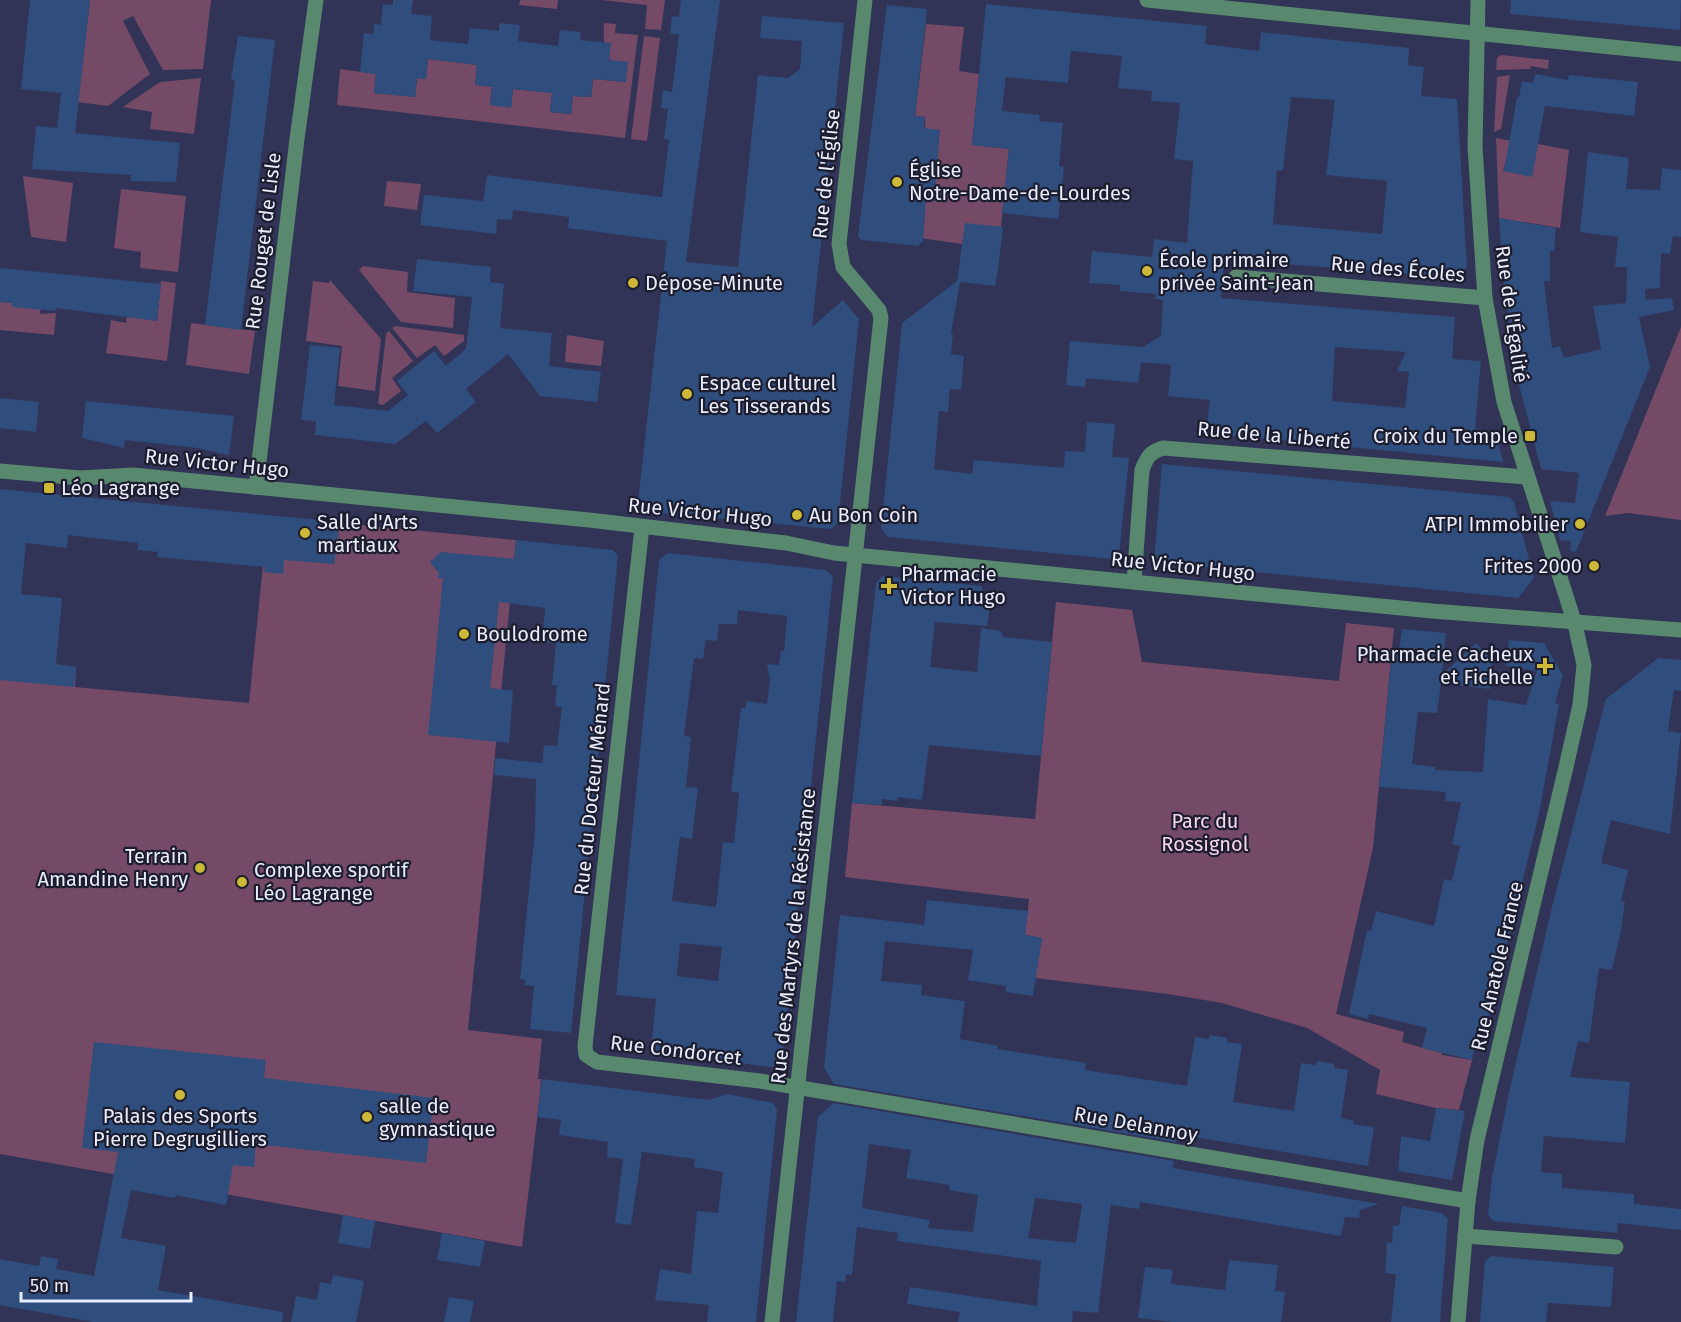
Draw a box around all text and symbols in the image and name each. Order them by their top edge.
street label: Rue de l'Église [807,108,845,240]
street label: Rue Rouget de Lisle [240,151,286,331]
place label: Église Notre-Dame-de-Lourdes [909,158,1130,205]
marker: Église Notre-Dame-de-Lourdes [890,175,904,189]
street label: Rue de l'Égalité [1490,244,1534,384]
place label: École primaire privée Saint-Jean [1159,248,1314,295]
street label: Rue des Écoles [1330,251,1466,287]
marker: École primaire privée Saint-Jean [1140,264,1154,278]
place label: Dépose-Minute [645,271,783,295]
marker: Dépose-Minute [626,276,640,290]
place label: Espace culturel Les Tisserands [699,371,837,418]
marker: Espace culturel Les Tisserands [680,387,694,401]
street label: Rue de la Liberté [1196,416,1352,454]
place label: Croix du Temple [1373,424,1518,448]
marker: Croix du Temple [1523,429,1537,443]
street label: Rue Victor Hugo [144,443,290,483]
place label: Léo Lagrange [61,476,180,500]
marker: Léo Lagrange [42,481,56,495]
street label: Rue Victor Hugo [627,492,773,532]
place label: Au Bon Coin [809,503,918,527]
marker: Au Bon Coin [790,508,804,522]
place label: Salle d'Arts martiaux [317,510,418,557]
place label: ATPI Immobilier [1425,512,1568,536]
marker: ATPI Immobilier [1573,517,1587,531]
marker: Salle d'Arts martiaux [298,526,312,540]
street label: Rue Victor Hugo [1110,546,1256,586]
place label: Frites 2000 [1484,554,1582,578]
marker: Frites 2000 [1587,559,1601,573]
place label: Pharmacie Victor Hugo [901,562,1006,609]
marker: Pharmacie Victor Hugo [882,579,896,593]
place label: Boulodrome [476,622,588,646]
marker: Boulodrome [457,627,471,641]
place label: Pharmacie Cacheux et Fichelle [1357,642,1533,689]
marker: Pharmacie Cacheux et Fichelle [1538,659,1552,673]
street label: Rue du Docteur Ménard [569,682,615,896]
street label: Rue des Martyrs de la Résistance [766,787,820,1085]
park label: Parc du Rossignol [1161,809,1249,856]
place label: Terrain Amandine Henry [38,844,188,891]
place label: Complexe sportif Léo Lagrange [254,858,409,905]
marker: Terrain Amandine Henry [193,861,207,875]
marker: Complexe sportif Léo Lagrange [235,875,249,889]
street label: Rue Anatole France [1466,879,1528,1053]
street label: Rue Condorcet [609,1030,744,1070]
marker: Palais des Sports Pierre Degrugilliers [173,1088,187,1102]
place label: salle de gymnastique [379,1094,495,1141]
street label: Rue Delannoy [1072,1101,1200,1147]
place label: Palais des Sports Pierre Degrugilliers [93,1104,267,1151]
marker: salle de gymnastique [360,1110,374,1124]
scale bar [21,1265,190,1303]
text: 50 m [30,1275,69,1297]

